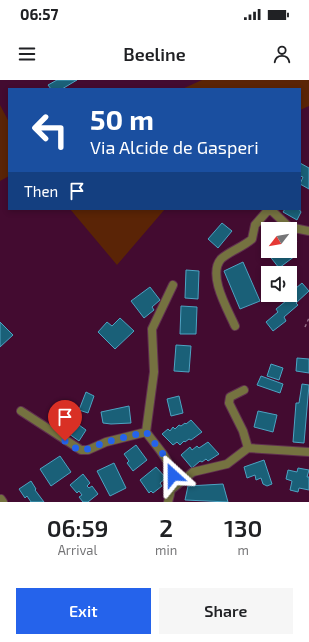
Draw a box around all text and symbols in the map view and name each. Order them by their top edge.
text: 06:57 [20,5,58,23]
icon: menu [16,43,38,65]
text: Beeline [123,43,186,65]
icon: person [271,43,293,65]
text: 50 m [90,102,154,136]
icon: left [24,104,76,156]
text: Via Alcide de Gasperi [90,136,259,158]
icon: arrive [66,180,88,202]
text: Then [24,182,58,200]
north arrow [261,222,297,258]
map controls [261,222,297,302]
button: sound [261,266,297,302]
pin [48,400,82,441]
icon: arrive [54,406,76,428]
position arrow [152,454,194,496]
text: 06:59 [47,513,108,542]
text: 2 [159,513,173,542]
text: 130 [224,513,262,542]
text: Arrival [58,542,97,558]
text: min [155,542,177,558]
text: m [237,542,249,558]
button: Exit [16,588,151,634]
button: Share [159,588,293,634]

